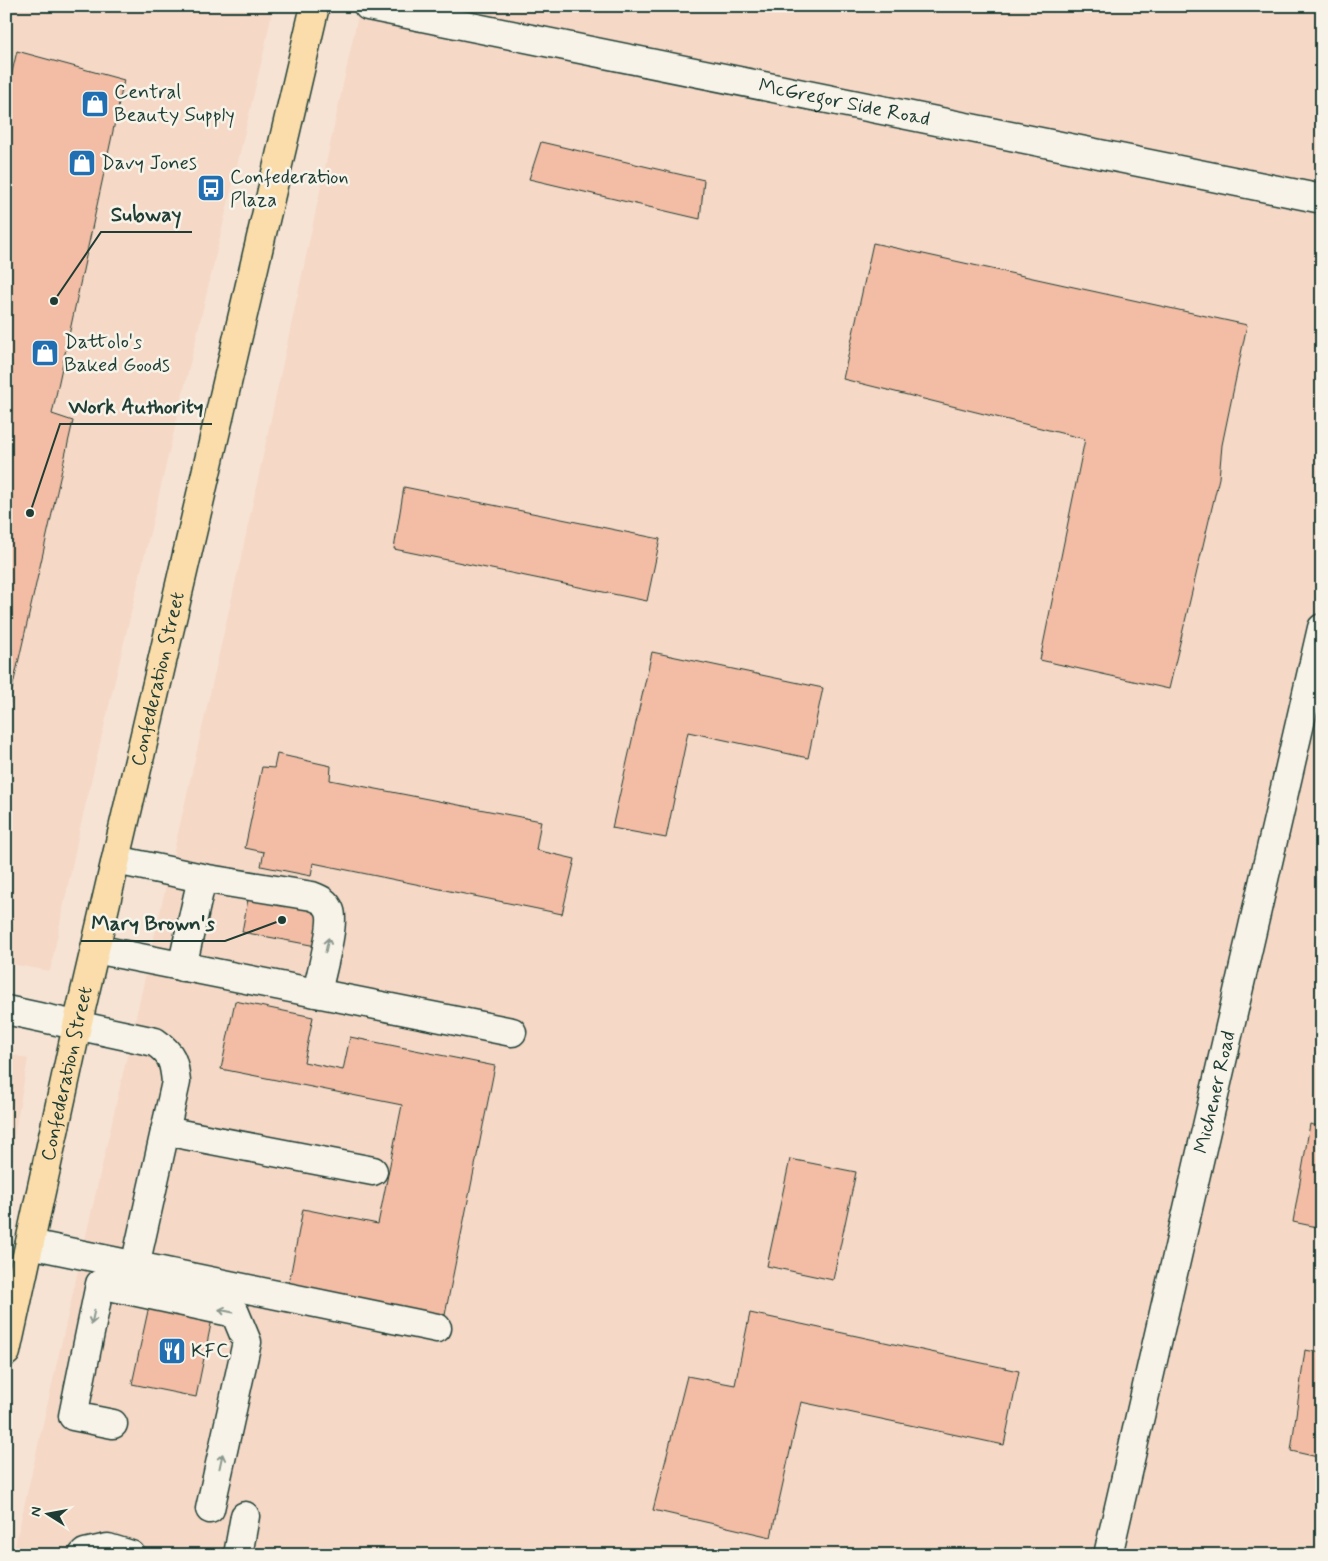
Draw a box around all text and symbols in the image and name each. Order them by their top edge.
street label: McGregor Side Road [756,72,932,133]
place label: Central Beauty Supply [114,79,235,129]
shop icon: Central Beauty Supply [80,89,110,119]
shop icon: Davy Jones [67,148,97,178]
place label: Davy Jones [101,150,197,177]
place label: Confederation Plaza [230,164,349,214]
bus stop icon: Confederation Plaza [196,173,226,203]
callout: Subway [101,196,192,232]
text: Subway [111,201,181,229]
place label: Dattolo's Baked Goods [64,329,170,379]
shop icon: Dattolo's Baked Goods [30,338,60,368]
callout: Work Authority [60,388,212,424]
text: Work Authority [68,393,204,421]
street label: Confederation Street [125,589,191,769]
callout: Mary Brown's [81,905,225,941]
text: Mary Brown's [91,910,216,938]
one-way arrow [322,938,332,954]
street label: Confederation Street [34,983,99,1164]
street label: Michener Road [1188,1028,1242,1156]
one-way arrow [218,1306,234,1315]
one-way arrow [88,1309,98,1325]
restaurant icon: KFC [157,1336,187,1366]
place label: KFC [191,1338,229,1365]
one-way arrow [217,1453,226,1469]
north arrow [22,1488,72,1538]
text: N [26,1505,46,1518]

